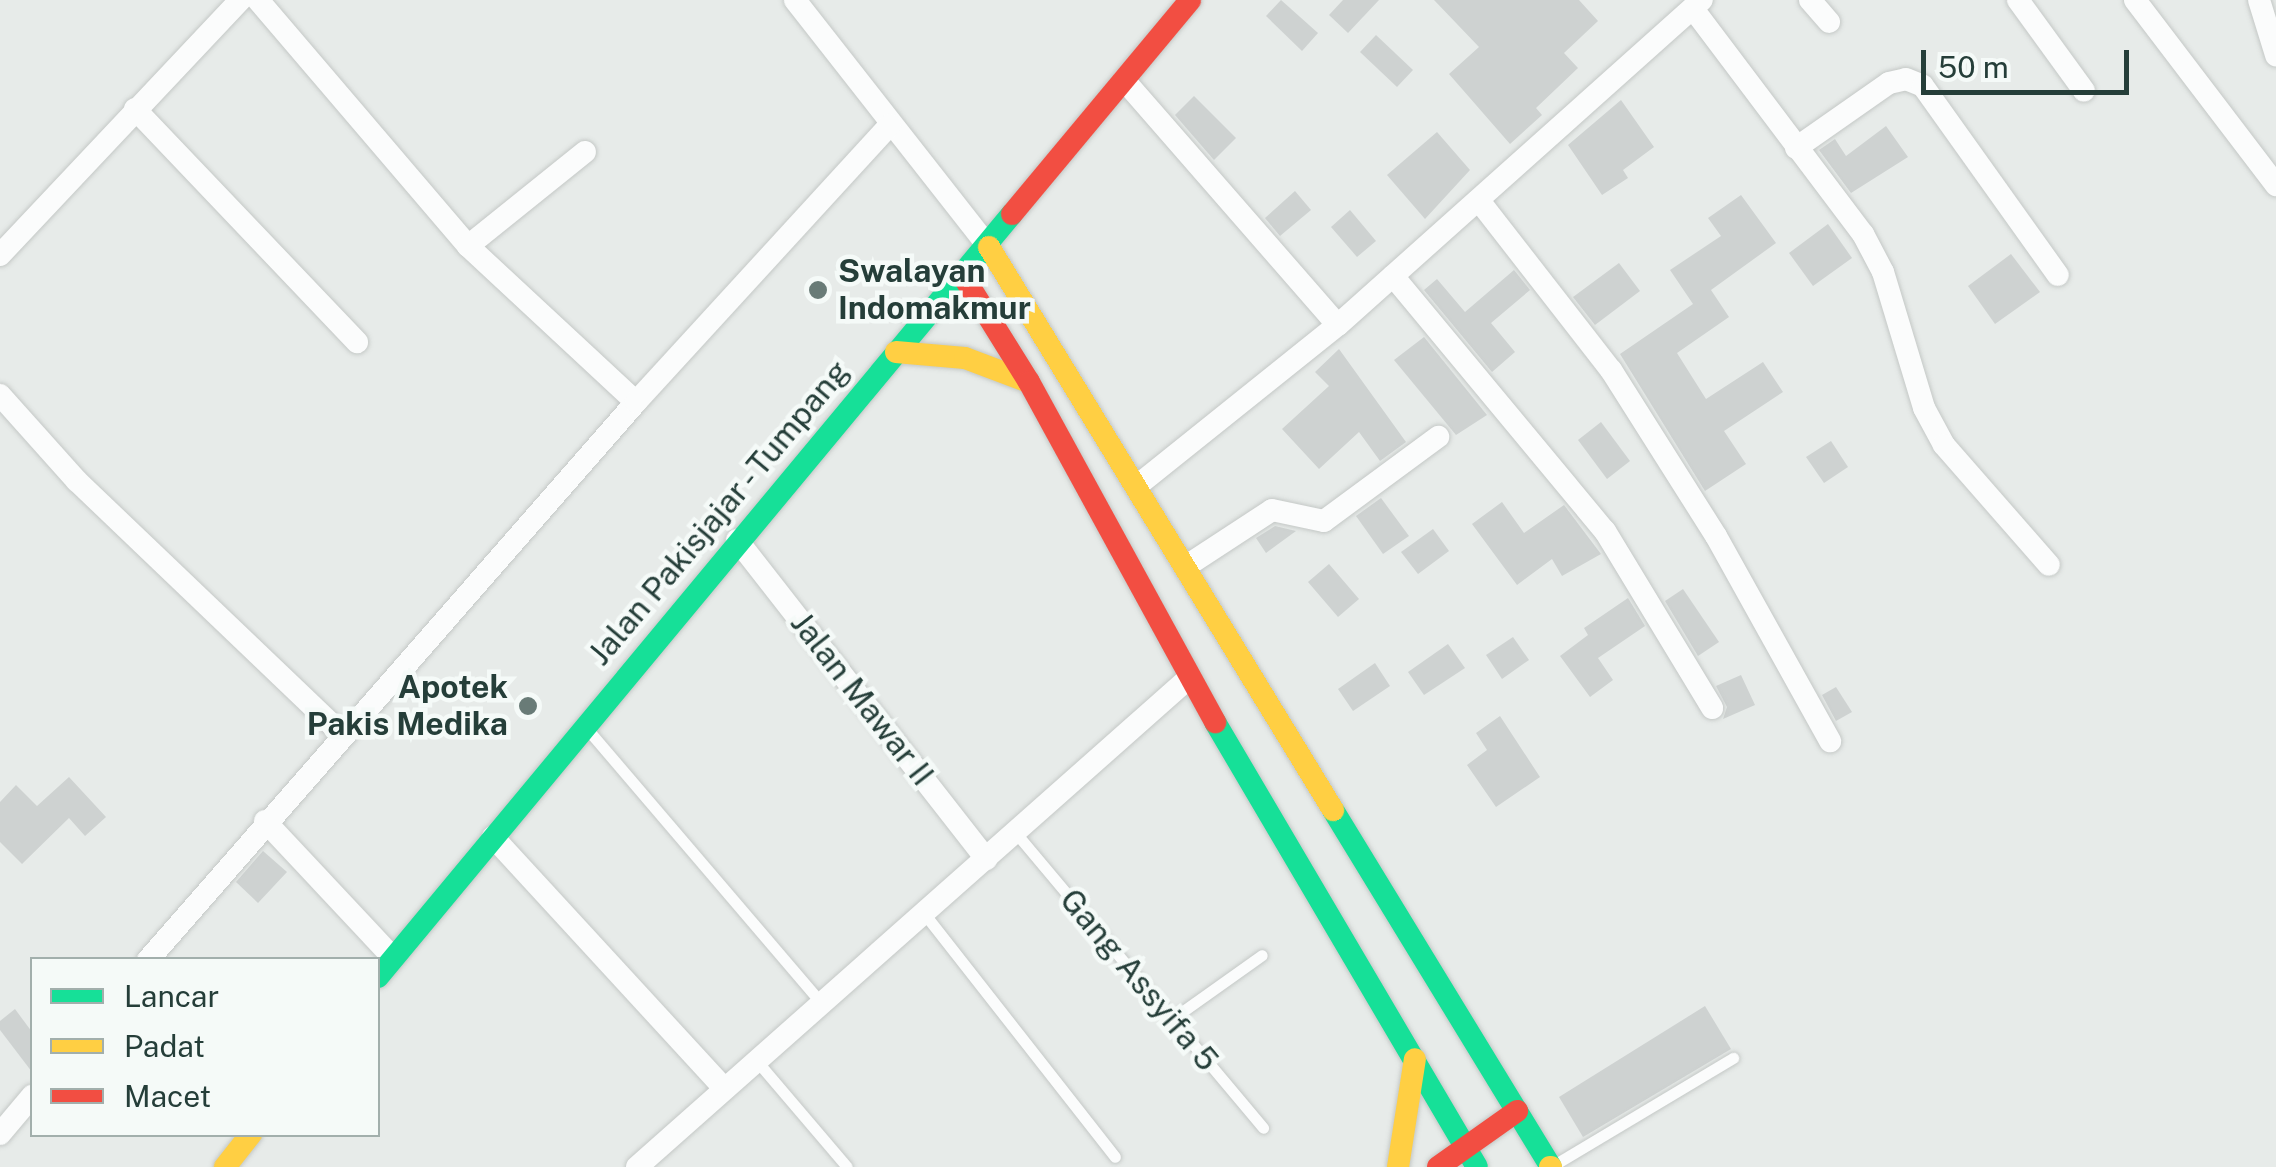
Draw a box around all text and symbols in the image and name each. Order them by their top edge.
scale bar [1926,30,2134,92]
text: 50 m [1938,49,2009,85]
place label: Swalayan Indomakmur [838,253,1031,328]
marker: Swalayan Indomakmur [807,279,829,301]
street label: Jalan Pakisjajar - Tumpang [578,350,860,676]
street label: Jalan Mawar II [782,605,942,793]
place label: Apotek Pakis Medika [307,669,508,744]
marker: Apotek Pakis Medika [517,695,539,717]
street label: Gang Assyifa 5 [1052,881,1226,1079]
legend [30,957,380,1137]
text: Lancar [124,978,219,1014]
text: Padat [124,1028,205,1064]
text: Macet [124,1078,211,1114]

